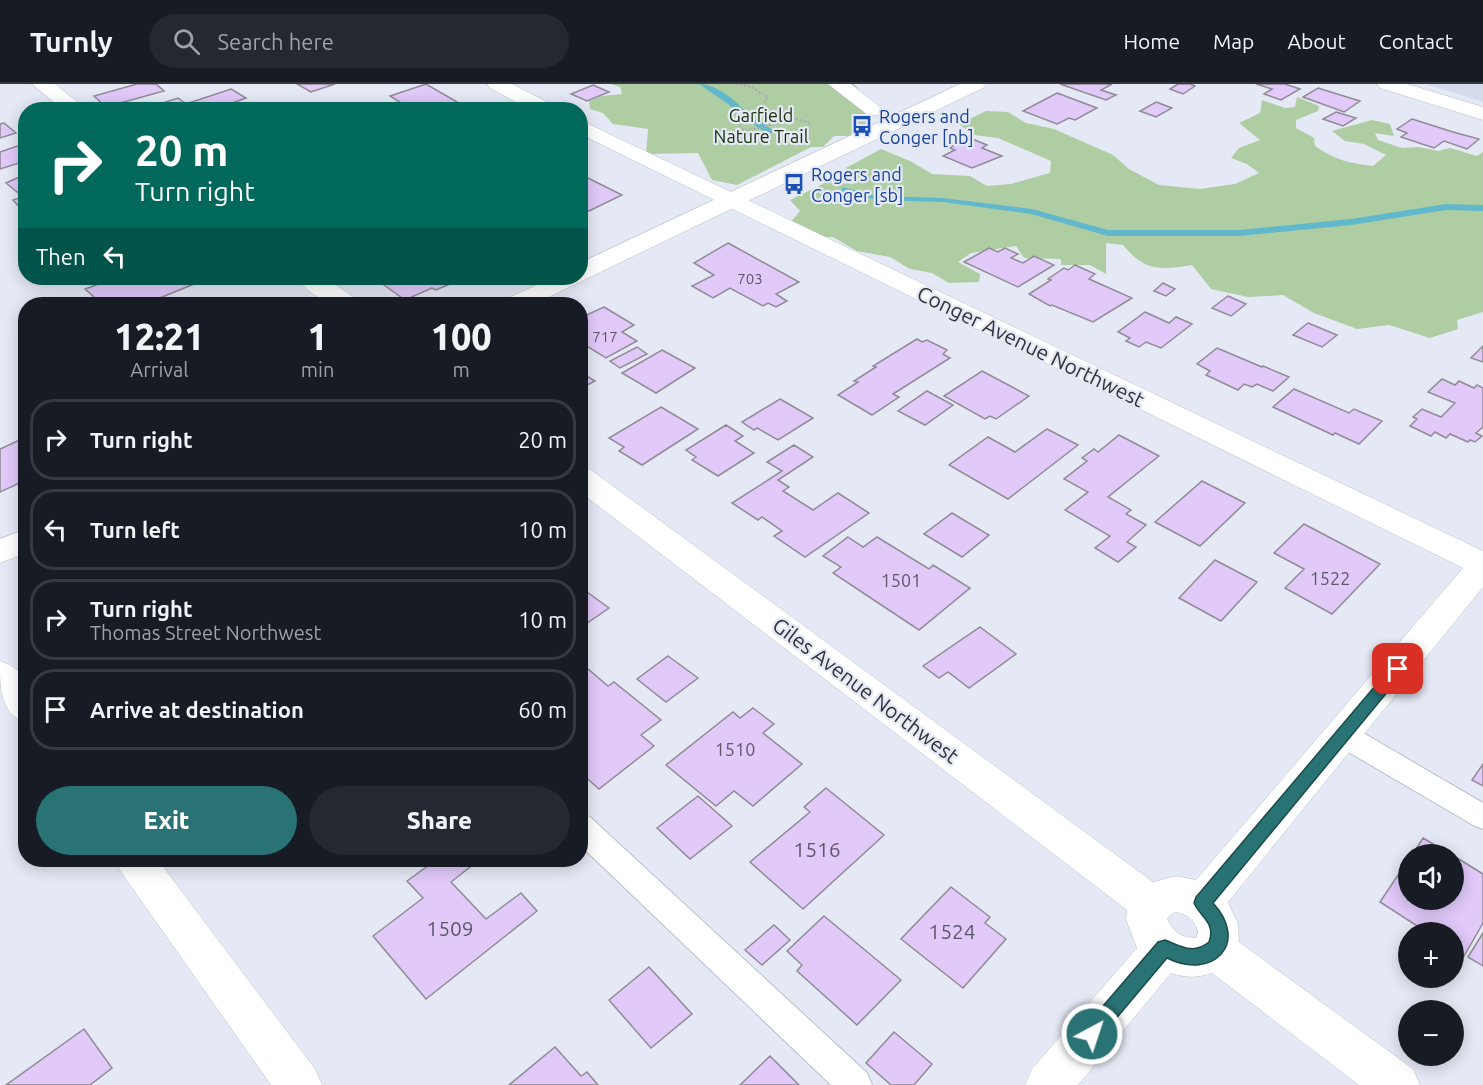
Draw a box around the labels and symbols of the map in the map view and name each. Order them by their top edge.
park label: Garfield Nature Trail [714,105,809,146]
place label: Rogers and Conger [nb] [879,106,974,147]
bus stop icon: Rogers and Conger [nb] [850,114,874,138]
place label: Rogers and Conger [sb] [811,164,903,205]
bus stop icon: Rogers and Conger [sb] [782,172,806,196]
house number: 703 [737,270,763,287]
street label: Conger Avenue Northwest [913,280,1149,412]
house number: 717 [592,328,618,345]
house number: 1522 [1310,568,1350,588]
house number: 1501 [881,570,921,590]
street label: Giles Avenue Northwest [768,612,964,768]
pin [1372,643,1423,694]
house number: 1510 [715,739,755,759]
house number: 1516 [793,837,841,861]
house number: 1509 [426,916,474,940]
house number: 1524 [928,919,976,943]
position arrow [1060,1002,1124,1066]

